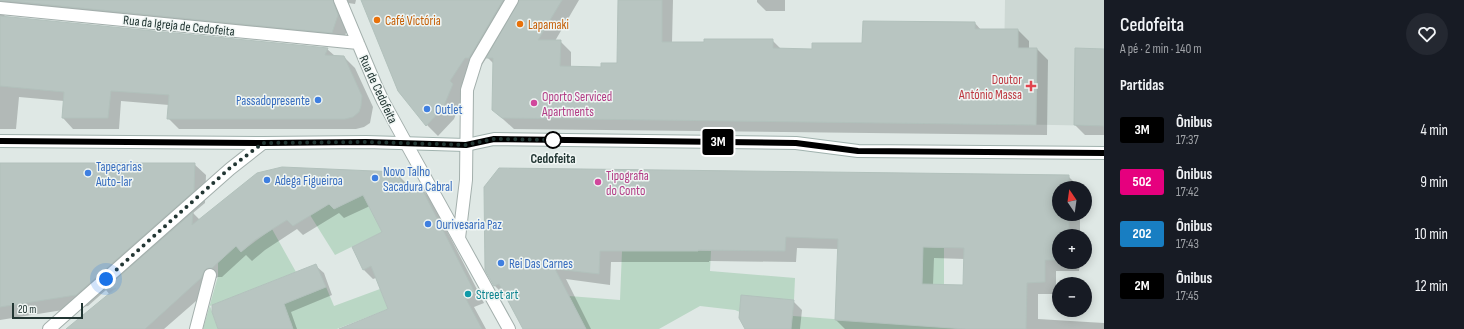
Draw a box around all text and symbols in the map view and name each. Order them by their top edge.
street label: Rua da Igreja de Cedofeita [122,12,235,40]
place label: Café Victória [385,13,441,29]
button: heart [1406,13,1448,55]
text: Cedofeita [1120,14,1184,37]
marker: Café Victória [372,15,382,25]
place label: Lapamaki [528,17,569,33]
marker: Lapamaki [515,19,525,29]
text: A pé · 2 min · 140 m [1120,41,1202,57]
street label: Rua de Cedofeita [355,53,401,126]
place label: Doutor António Massa [958,72,1022,103]
text: Partidas [1120,76,1164,95]
marker: Doutor António Massa [1025,80,1037,92]
place label: Oporto Serviced Apartments [541,89,612,120]
place label: Passadopresente [236,93,310,109]
marker: Passadopresente [313,95,323,105]
marker: Oporto Serviced Apartments [529,98,539,108]
place label: Outlet [435,102,462,118]
marker: Outlet [422,104,432,114]
text: Ônibus [1176,113,1212,132]
text: 3M [1134,121,1150,138]
text: 4 min [1421,121,1448,140]
line badge: 3M [700,129,736,155]
marker: Cedofeita [544,131,562,149]
text: 17:37 [1176,132,1199,148]
text: 3M [710,133,726,150]
place label: Cedofeita [530,151,576,167]
place label: Tapeçarias Auto-lar [95,159,142,190]
place label: Novo Talho Sacadura Cabral [383,164,453,195]
text: Ônibus [1176,165,1212,184]
marker: Tapeçarias Auto-lar [83,168,93,178]
place label: Tipografia do Conto [606,168,649,199]
place label: Adega Figueiroa [274,173,343,189]
marker: Novo Talho Sacadura Cabral [370,173,380,183]
text: 502 [1133,173,1151,190]
text: 9 min [1420,173,1448,192]
marker: Adega Figueiroa [262,175,272,185]
marker: Tipografia do Conto [593,177,603,187]
north arrow [1052,181,1092,221]
map controls [1052,181,1092,317]
text: 17:42 [1176,184,1199,200]
place label: Ourivesaria Paz [436,217,502,233]
text: Ônibus [1176,217,1212,236]
marker: Ourivesaria Paz [423,219,433,229]
text: 202 [1133,225,1151,242]
text: 10 min [1415,225,1448,244]
button: + [1052,229,1092,269]
text: 17:43 [1176,236,1199,252]
place label: Rei Das Carnes [509,256,573,272]
marker: Rei Das Carnes [496,258,506,268]
your location [96,269,116,289]
text: Ônibus [1176,269,1212,288]
button: − [1052,277,1092,317]
text: 2M [1135,277,1149,294]
text: 12 min [1415,277,1448,296]
place label: Street art [476,287,518,303]
text: 17:45 [1176,288,1199,304]
marker: Street art [463,289,473,299]
scale bar [12,301,83,320]
text: 20 m [18,303,36,316]

